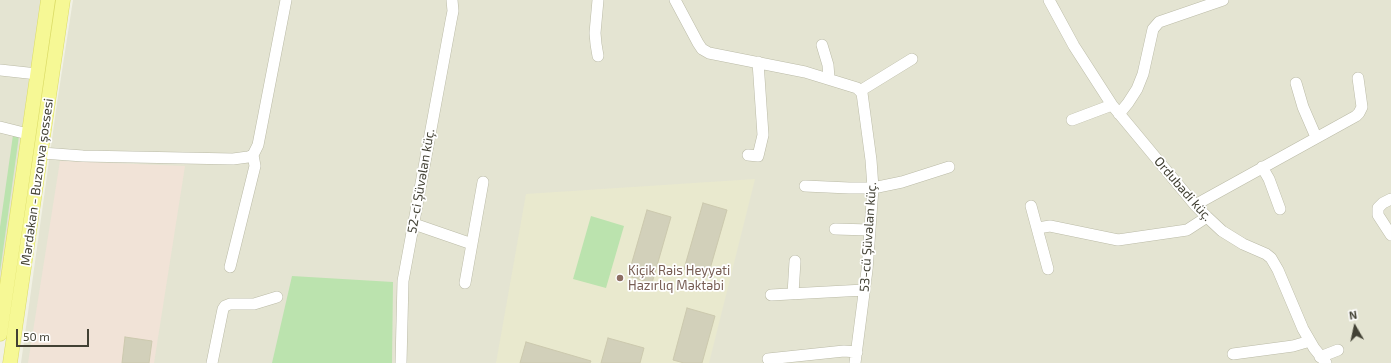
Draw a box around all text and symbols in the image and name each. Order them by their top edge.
street label: Mərdəkan - Buzonva şossesi [18,97,56,267]
street label: 52-ci Şüvəlan küç. [404,127,438,235]
street label: Ordubadi küç. [1151,154,1215,224]
street label: 53-cü Şüvəlan küç. [856,182,880,292]
place label: Kiçik Rəis Heyyəti Hazırlıq Məktəbi [628,263,730,294]
marker: Kiçik Rəis Heyyəti Hazırlıq Məktəbi [615,273,625,283]
north arrow [1335,307,1375,347]
text: N [1348,308,1358,322]
scale bar [18,321,91,347]
text: 50 m [23,329,50,343]

